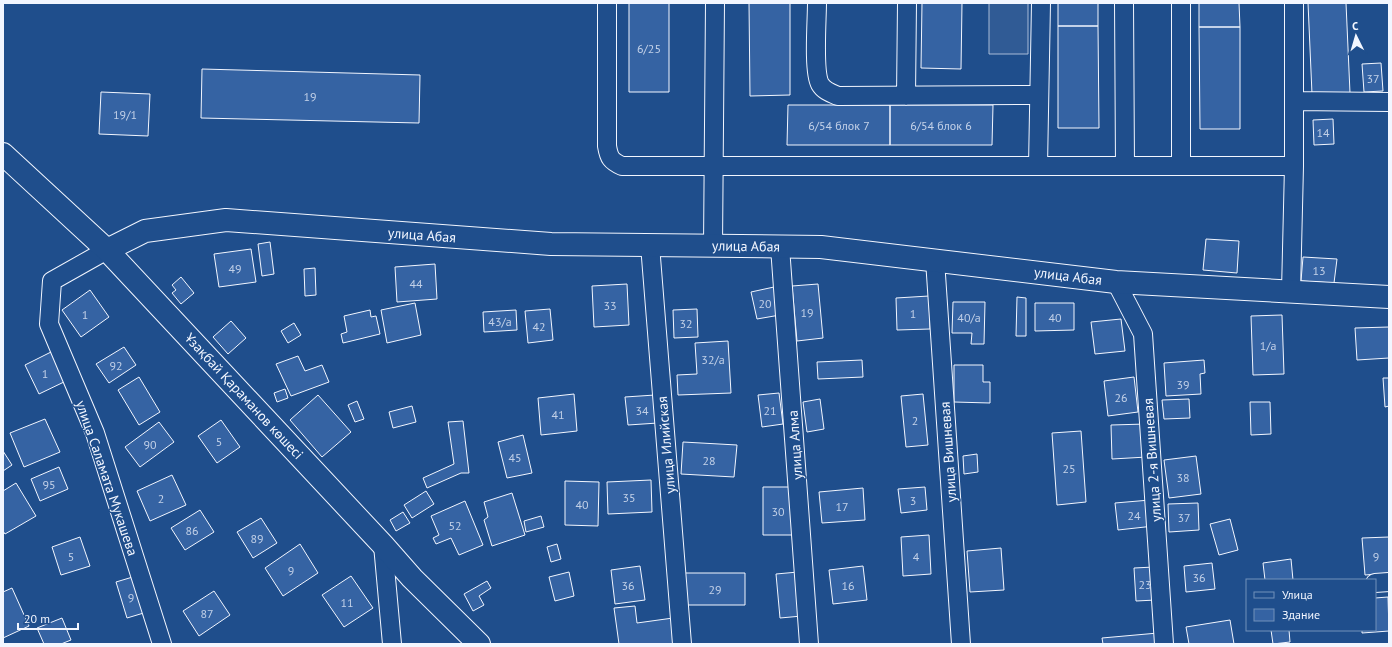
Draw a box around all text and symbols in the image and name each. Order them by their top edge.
north arrow [1336,16,1376,56]
text: С [1351,19,1359,33]
house number: 6/25 [637,41,661,56]
house number: 37 [1366,71,1380,86]
house number: 19 [303,89,317,104]
house number: 19/1 [113,107,137,122]
house number: 6/54 блок 7 [808,118,870,133]
house number: 6/54 блок 6 [910,118,972,133]
house number: 14 [1316,125,1330,140]
street label: улица Абая [387,224,457,246]
street label: улица Абая [712,236,780,256]
house number: 49 [228,261,242,276]
street label: улица Абая [1033,263,1103,289]
house number: 13 [1312,263,1326,278]
house number: 44 [409,276,423,291]
house number: 20 [758,296,772,311]
house number: 33 [603,298,617,313]
house number: 19 [800,305,814,320]
house number: 1 [910,306,916,321]
house number: 1 [82,307,88,322]
house number: 40/а [957,310,981,325]
house number: 40 [1048,310,1062,325]
house number: 43/а [488,314,512,329]
house number: 32 [679,316,693,331]
house number: 42 [532,319,546,334]
street label: Ұзақбай Қараманов көшесі [181,329,307,463]
house number: 1/а [1260,338,1276,353]
house number: 32/а [701,352,725,367]
house number: 92 [109,358,123,373]
house number: 1 [42,366,48,381]
house number: 39 [1176,377,1190,392]
house number: 26 [1114,390,1128,405]
street label: улица Илийская [653,395,679,495]
street label: улица Саламата Мукашева [72,398,142,558]
street label: улица 2-я Вишневая [1139,398,1165,522]
street label: улица Вишневая [936,401,960,503]
house number: 34 [635,403,649,418]
house number: 21 [763,403,777,418]
house number: 41 [551,407,565,422]
street label: улица Алма [784,409,806,481]
house number: 2 [912,413,918,428]
house number: 5 [216,434,222,449]
house number: 90 [143,437,157,452]
house number: 45 [508,450,522,465]
house number: 28 [702,453,716,468]
house number: 25 [1062,461,1076,476]
house number: 38 [1176,470,1190,485]
house number: 95 [42,477,56,492]
house number: 35 [622,490,636,505]
house number: 2 [158,491,164,506]
house number: 3 [910,493,916,508]
house number: 40 [575,497,589,512]
house number: 17 [835,499,849,514]
house number: 30 [771,504,785,519]
house number: 24 [1127,508,1141,523]
house number: 37 [1177,510,1191,525]
house number: 52 [448,518,462,533]
house number: 86 [185,523,199,538]
house number: 89 [250,531,264,546]
house number: 5 [68,549,74,564]
house number: 4 [913,549,920,564]
house number: 9 [1373,549,1379,564]
house number: 9 [288,563,294,578]
house number: 36 [1192,570,1206,585]
house number: 23 [1138,577,1152,592]
house number: 36 [621,578,635,593]
house number: 16 [841,578,855,593]
legend [1246,579,1376,631]
house number: 29 [708,582,722,597]
text: Улица [1282,587,1313,602]
house number: 9 [128,590,134,605]
house number: 11 [340,595,354,610]
scale bar [18,605,78,631]
house number: 87 [200,606,214,621]
text: Здание [1282,607,1320,622]
text: 20 m [24,611,50,626]

